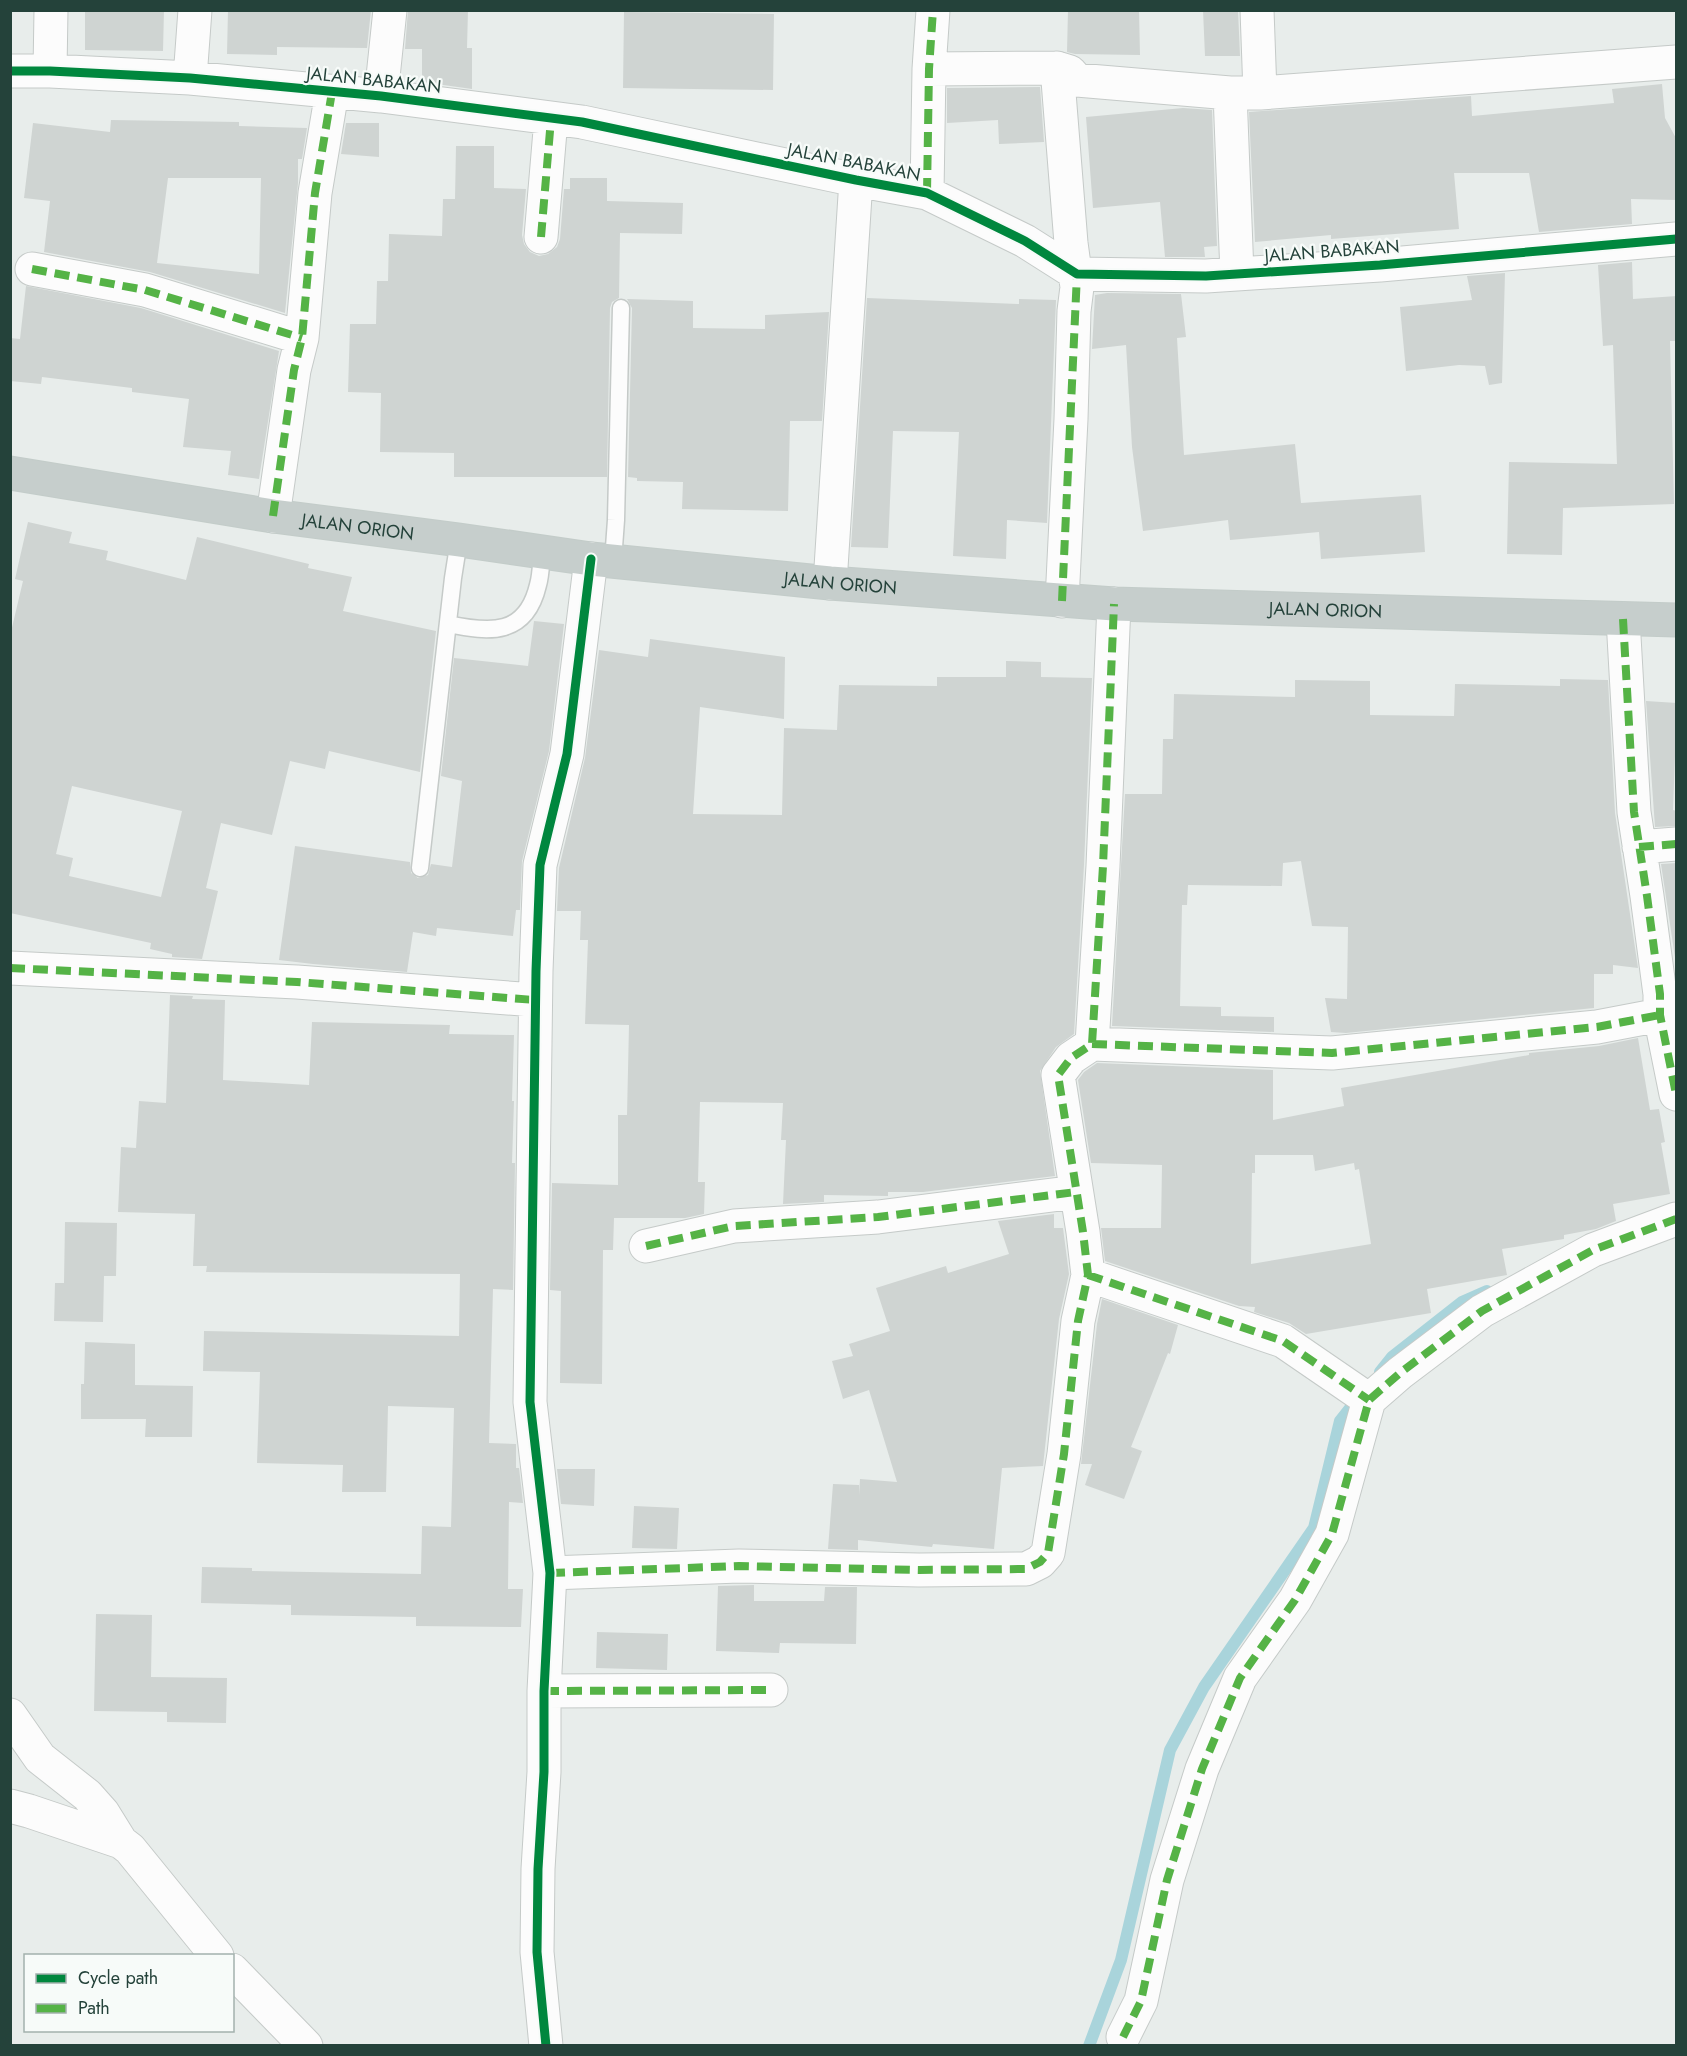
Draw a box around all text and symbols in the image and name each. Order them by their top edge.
street label: JALAN BABAKAN [303,60,443,100]
street label: JALAN BABAKAN [783,136,923,188]
street label: JALAN BABAKAN [1262,233,1400,269]
street label: JALAN ORION [298,507,416,547]
street label: JALAN ORION [781,565,898,601]
street label: JALAN ORION [1267,595,1382,625]
legend [24,1954,234,2032]
text: Cycle path [78,1965,158,1991]
text: Path [78,1995,110,2021]

